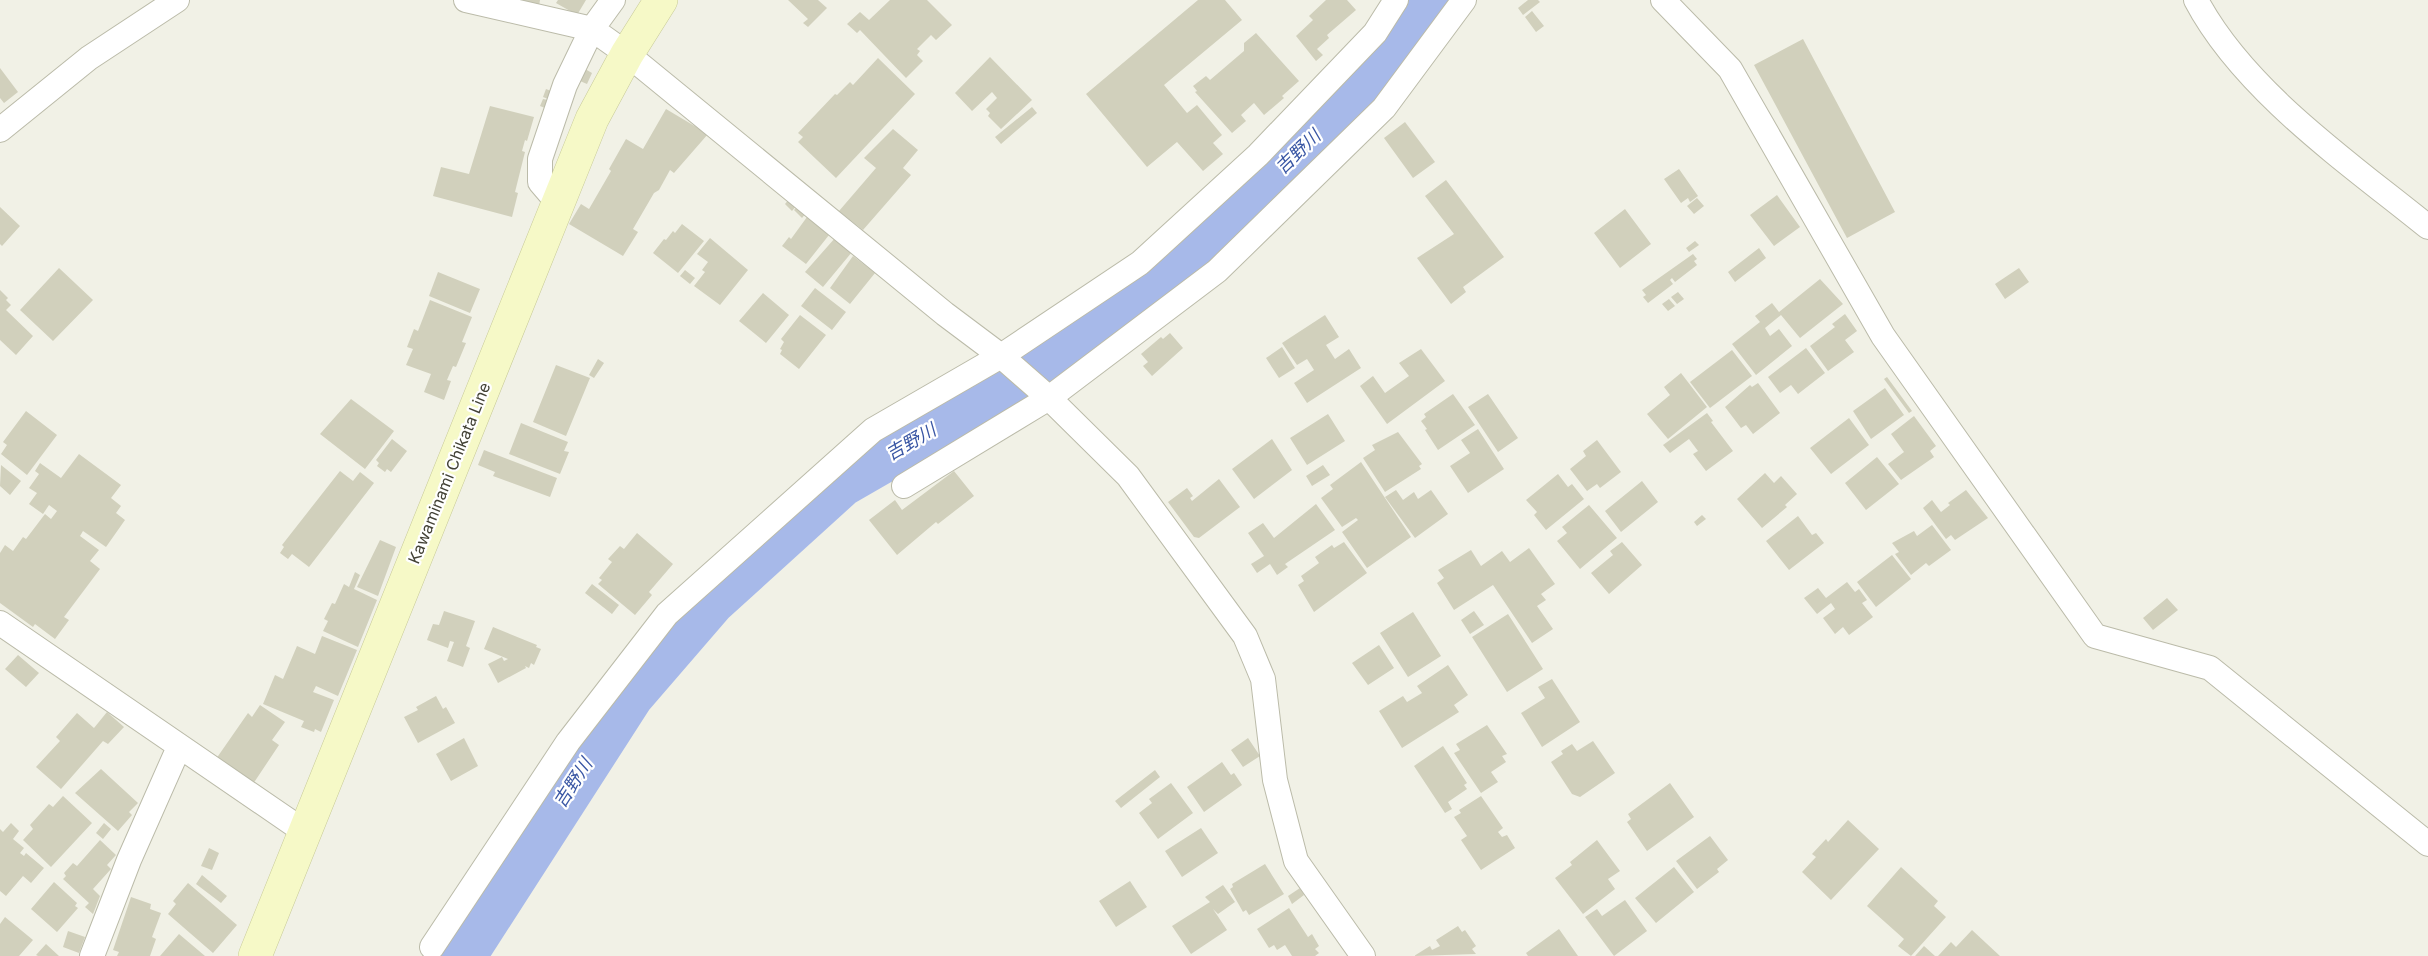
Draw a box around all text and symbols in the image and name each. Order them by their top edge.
water label: 吉野川 [1271,124,1326,178]
street label: Kawaminami Chikata Line [403,379,495,567]
water label: 吉野川 [882,418,941,464]
water label: 吉野川 [549,753,597,811]

